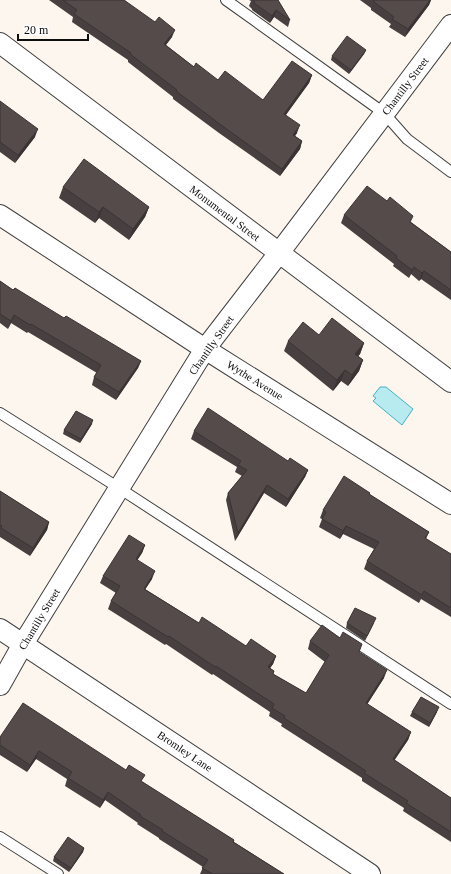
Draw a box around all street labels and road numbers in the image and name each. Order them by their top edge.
street label: Chantilly Street [379,55,431,117]
street label: Monumental Street [188,183,262,243]
street label: Chantilly Street [186,313,236,377]
street label: Wythe Avenue [225,358,285,402]
street label: Chantilly Street [16,586,62,652]
street label: Bromley Lane [155,728,215,774]

